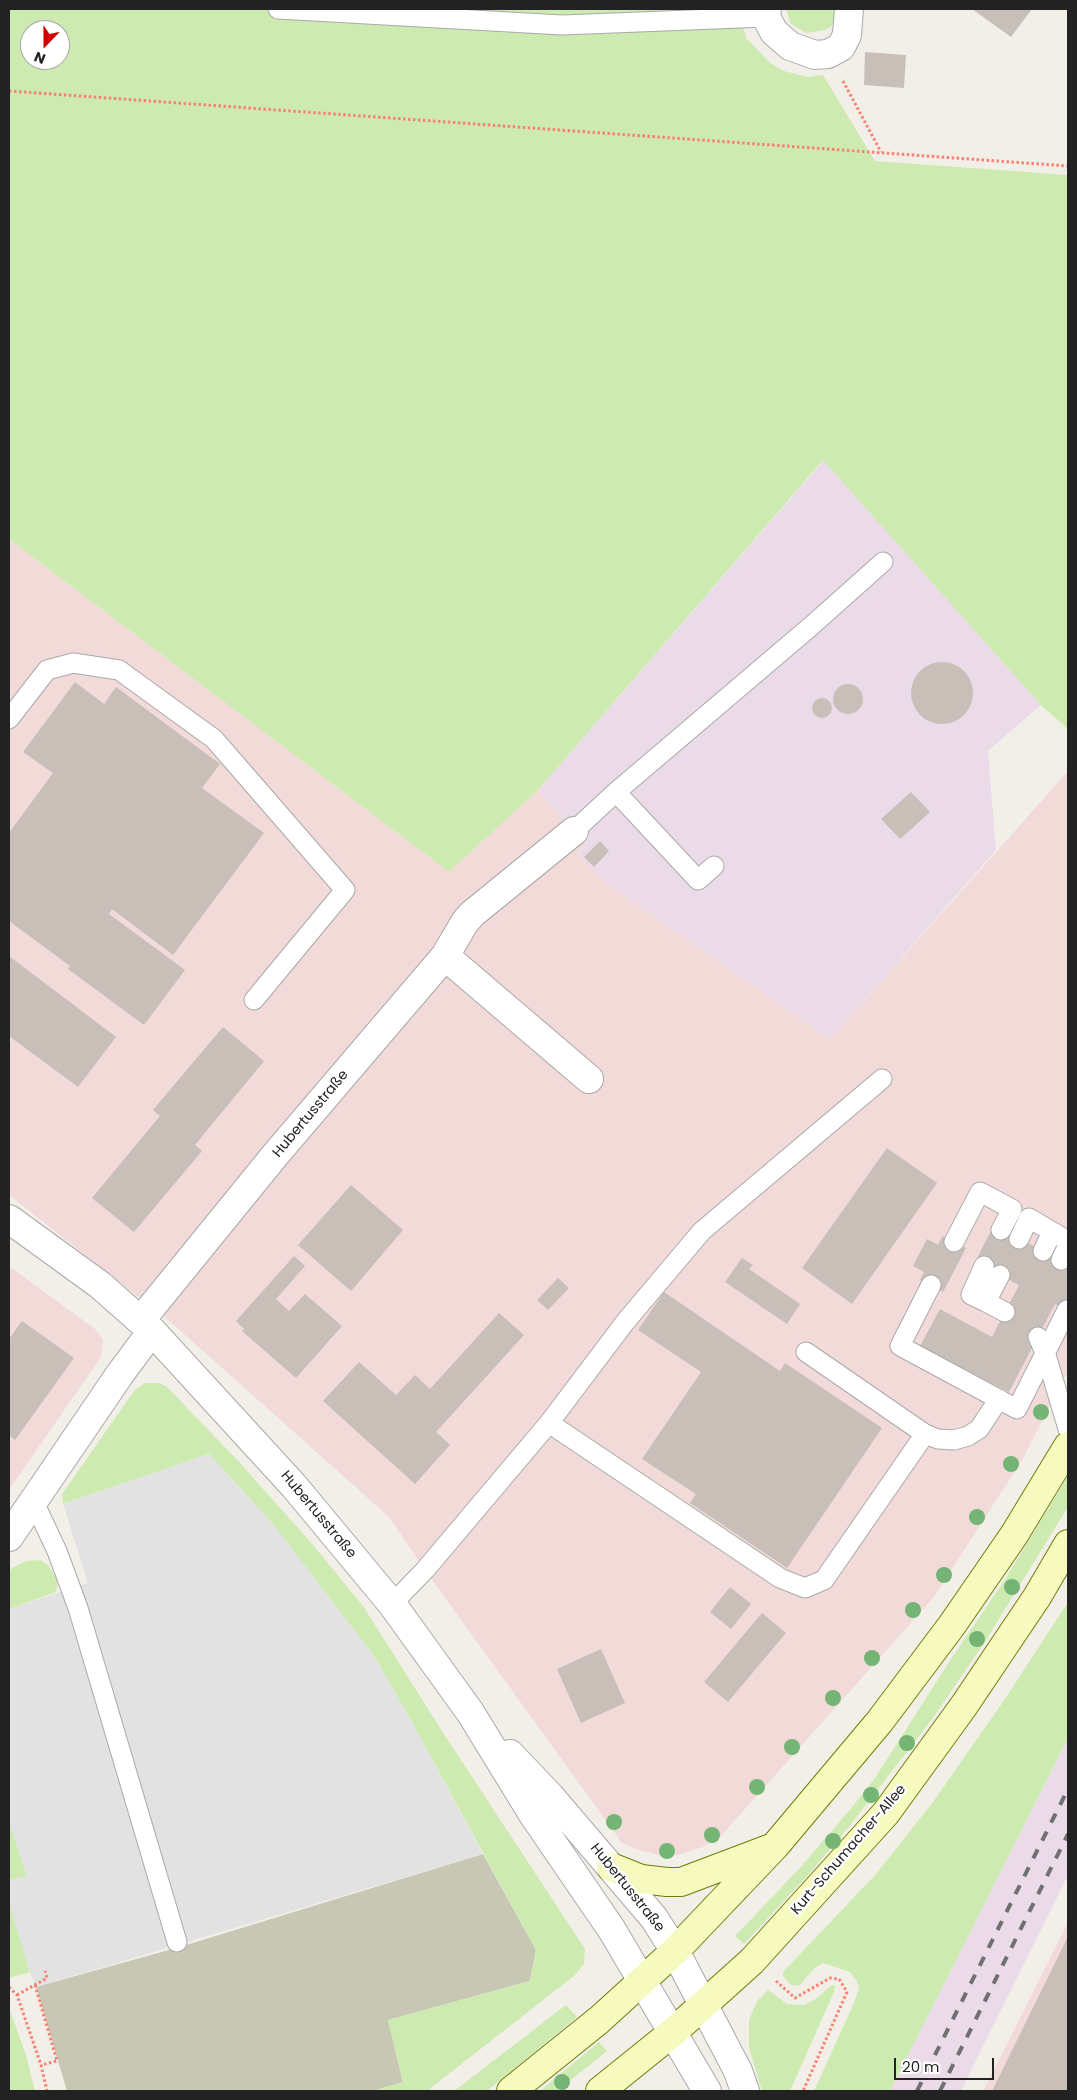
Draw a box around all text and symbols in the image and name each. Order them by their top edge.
north arrow [20,20,70,70]
text: N [31,47,48,69]
street label: Hubertusstraße [270,1067,352,1161]
street label: Hubertusstraße [277,1468,359,1562]
street label: Kurt-Schumacher-Allee [788,1782,910,1918]
street label: Hubertusstraße [586,1840,668,1936]
scale bar [897,2048,997,2080]
text: 20 m [902,2056,940,2077]

